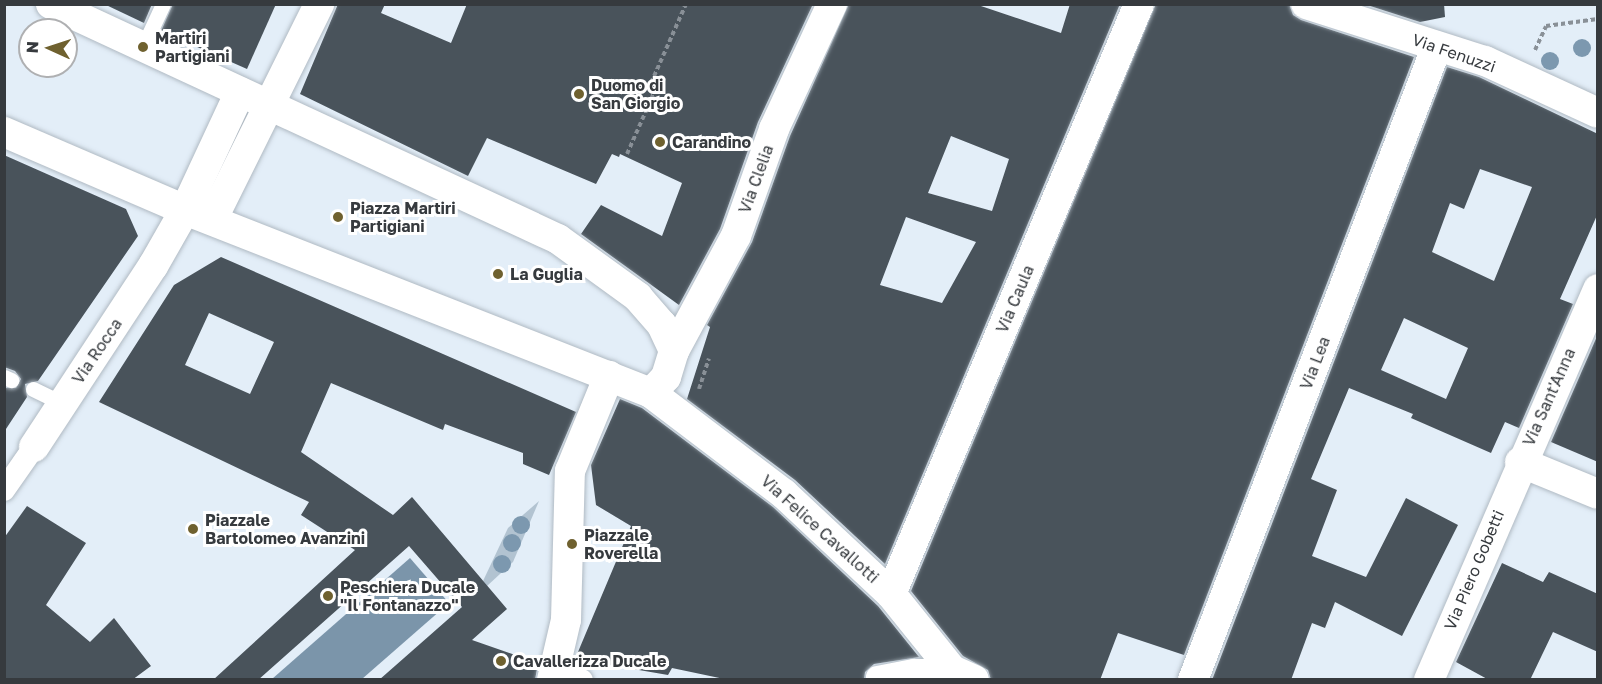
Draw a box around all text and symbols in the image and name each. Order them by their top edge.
north arrow [18,18,78,78]
place label: Martiri Partigiani [155,28,230,66]
street label: Via Fenuzzi [1410,30,1498,76]
marker: Martiri Partigiani [136,40,150,54]
text: N [22,41,42,54]
place label: Duomo di San Giorgio [591,75,680,113]
marker: Duomo di San Giorgio [572,87,586,101]
place label: Carandino [672,132,751,152]
marker: Carandino [653,135,667,149]
street label: Via Clelia [735,142,777,216]
place label: Piazza Martiri Partigiani [350,198,456,236]
marker: Piazza Martiri Partigiani [331,210,345,224]
street label: Via Caula [992,262,1038,336]
place label: La Guglia [510,264,583,284]
marker: La Guglia [491,267,505,281]
street label: Via Rocca [68,315,126,387]
street label: Via Lea [1296,334,1334,392]
street label: Via Sant'Anna [1519,345,1579,449]
street label: Via Felice Cavallotti [757,471,883,587]
street label: Via Piero Gobetti [1440,507,1508,633]
place label: Piazzale Bartolomeo Avanzini [205,510,365,548]
marker: Piazzale Bartolomeo Avanzini [186,522,200,536]
place label: Piazzale Roverella [584,525,658,563]
marker: Piazzale Roverella [565,537,579,551]
place label: Peschiera Ducale "Il Fontanazzo" [340,577,475,615]
marker: Peschiera Ducale "Il Fontanazzo" [321,589,335,603]
place label: Cavallerizza Ducale [513,651,666,671]
marker: Cavallerizza Ducale [494,654,508,668]

